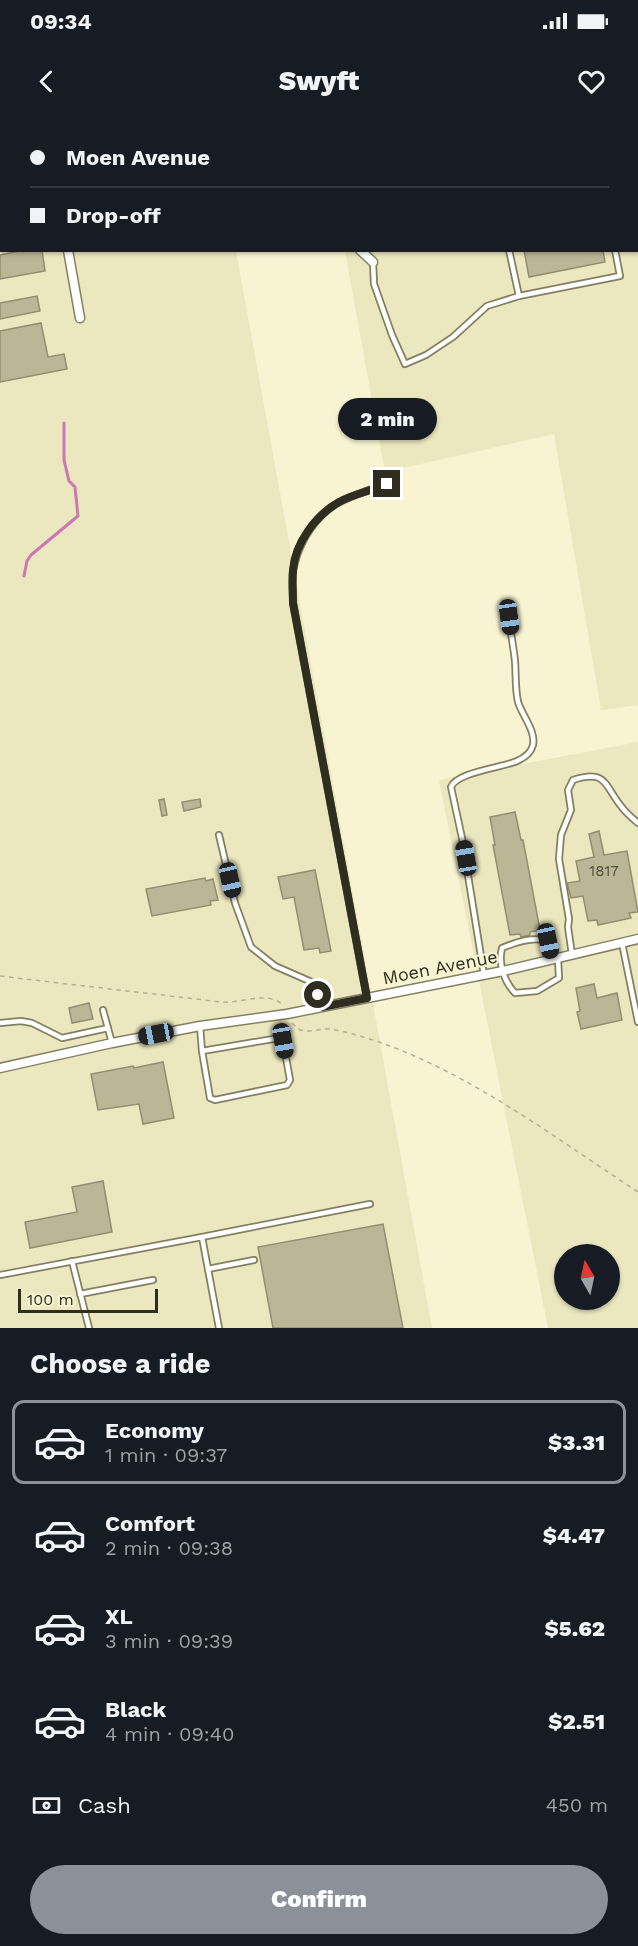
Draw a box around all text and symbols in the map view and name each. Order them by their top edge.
text: 09:34 [30,9,92,34]
icon: back [30,65,63,98]
text: Swyft [279,65,359,97]
icon: heart [575,65,608,98]
text: Moen Avenue [66,145,210,170]
text: Drop-off [66,203,161,228]
callout: 2 min [338,397,436,439]
text: 2 min [360,407,415,431]
route end [373,470,400,497]
car [498,598,520,636]
car [454,839,478,877]
car [217,860,243,900]
house number: 1817 [589,862,619,880]
car [535,922,561,960]
street label: Moen Avenue [381,946,499,988]
route start [304,981,331,1008]
car [137,1022,175,1046]
car [271,1022,295,1060]
north arrow [554,1244,620,1310]
map controls [554,1244,620,1310]
scale bar [18,1286,158,1314]
text: 100 m [27,1290,74,1309]
text: Choose a ride [30,1348,210,1380]
icon: car [33,1415,87,1469]
text: Economy [105,1418,204,1443]
text: $3.31 [548,1430,605,1455]
text: 1 min · 09:37 [105,1443,227,1467]
icon: car [33,1508,87,1562]
text: Comfort [105,1511,195,1536]
text: $4.47 [543,1523,605,1548]
text: 2 min · 09:38 [105,1536,233,1560]
icon: car [33,1601,87,1655]
text: XL [105,1604,133,1629]
text: $5.62 [545,1616,605,1641]
text: 3 min · 09:39 [105,1629,233,1653]
icon: car [33,1694,87,1748]
text: Black [105,1697,166,1722]
text: $2.51 [548,1709,605,1734]
text: 4 min · 09:40 [105,1722,234,1746]
icon: cash [30,1789,63,1822]
text: Cash [78,1793,131,1818]
text: 450 m [546,1793,608,1817]
button: Confirm [30,1865,608,1934]

